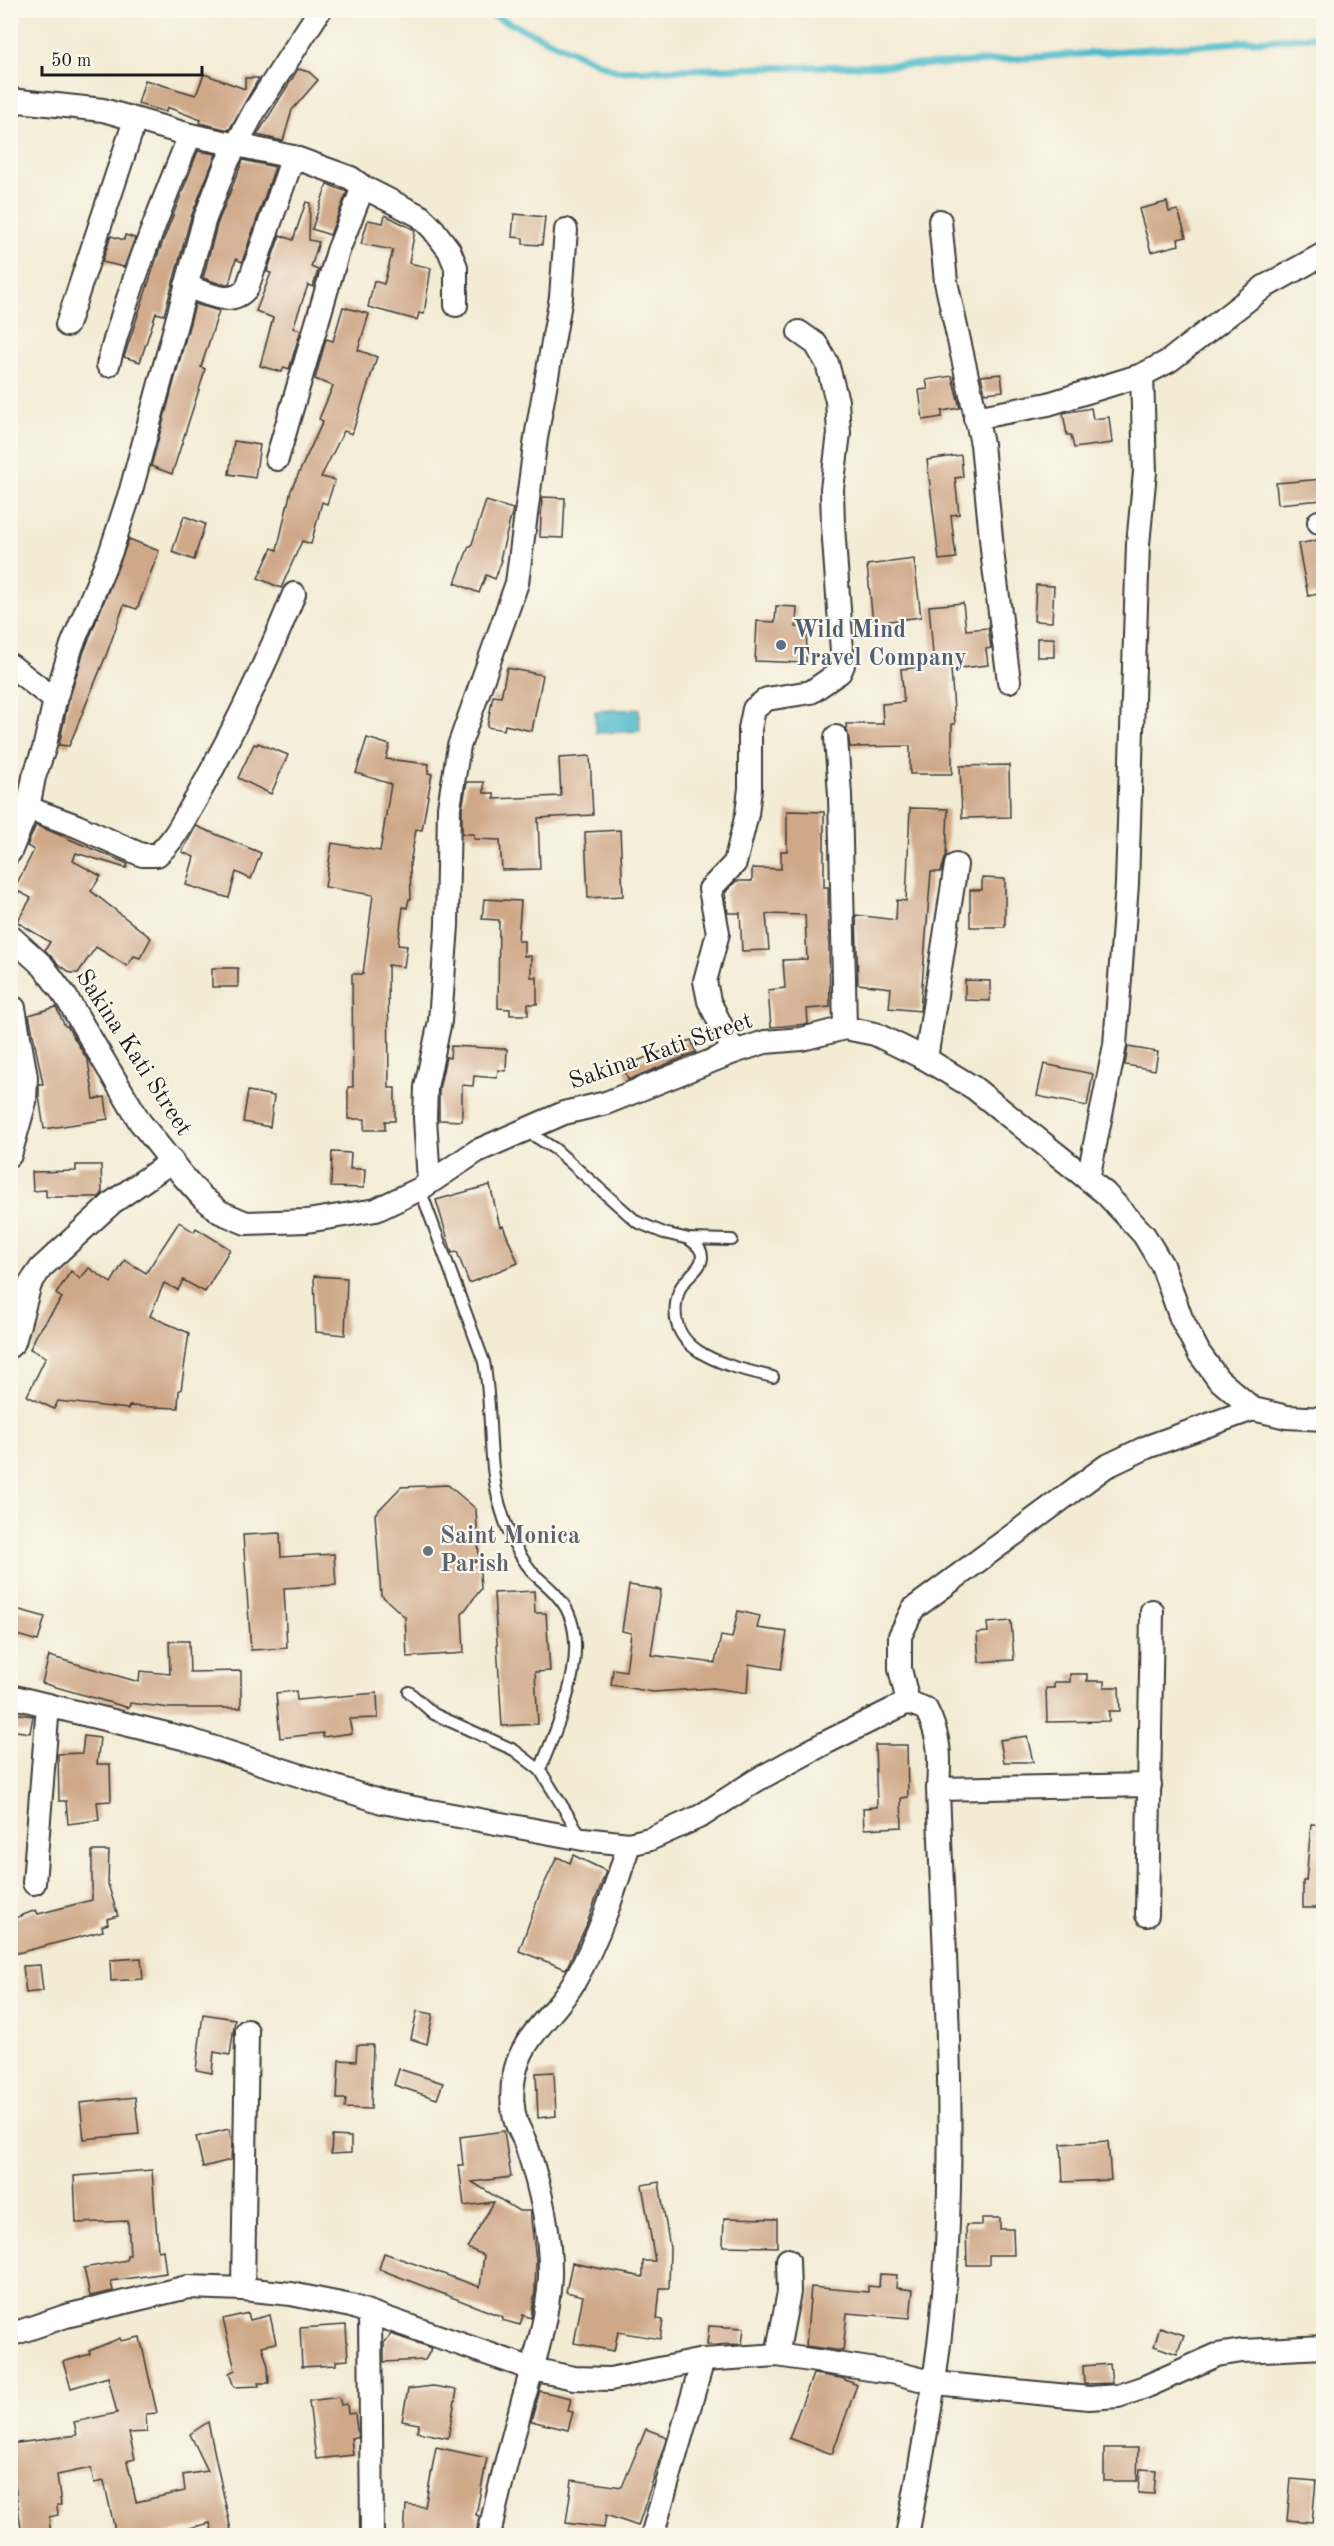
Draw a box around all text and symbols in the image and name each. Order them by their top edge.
scale bar [42,39,202,77]
text: 50 m [51,52,91,70]
place label: Wild Mind Travel Company [793,619,967,671]
marker: Wild Mind Travel Company [774,638,788,652]
street label: Sakina Kati Street [71,966,195,1140]
street label: Sakina Kati Street [566,1009,756,1095]
place label: Saint Monica Parish [440,1525,580,1577]
marker: Saint Monica Parish [421,1544,435,1558]

